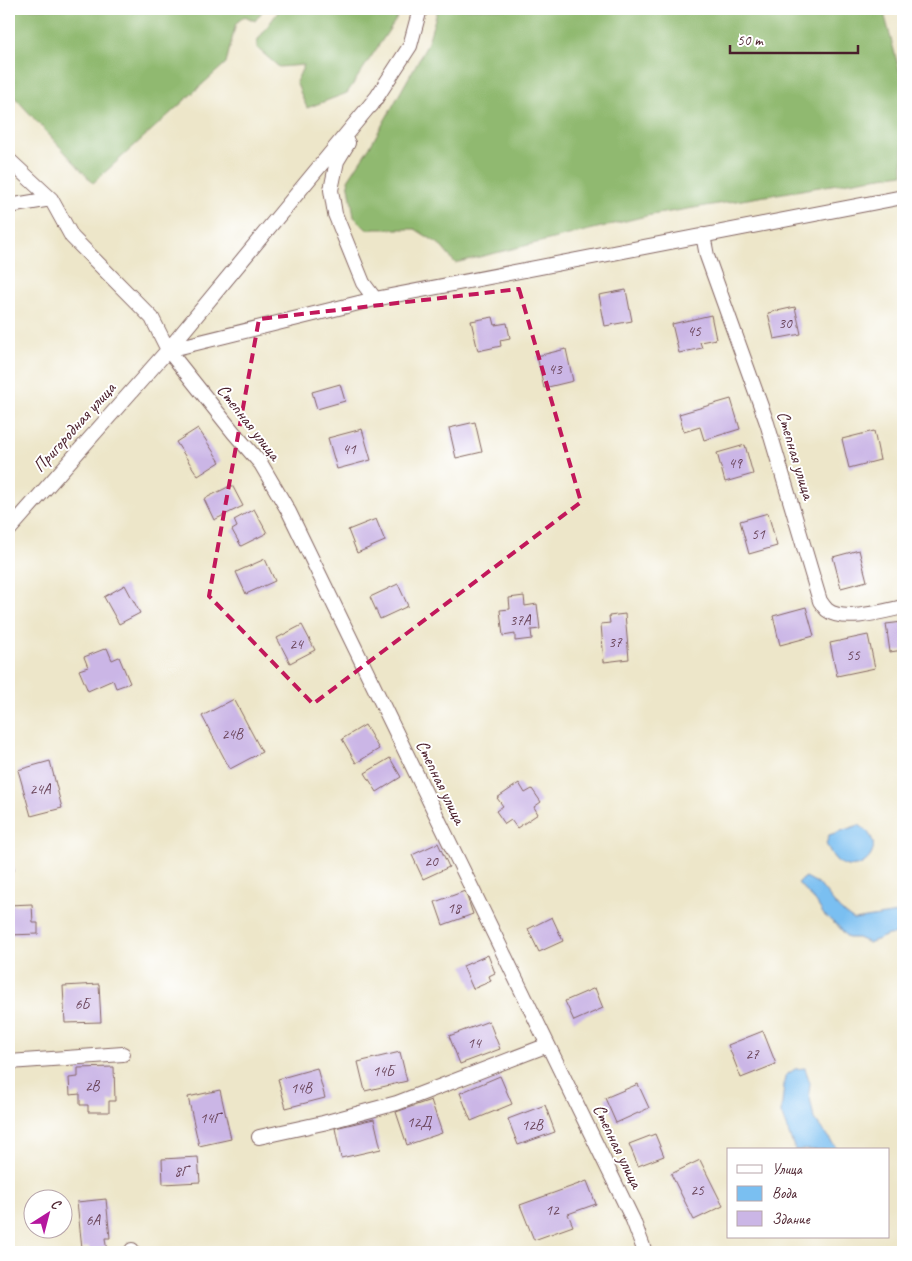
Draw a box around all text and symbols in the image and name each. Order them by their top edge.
scale bar [730,22,857,54]
text: 50 m [737,31,764,50]
house number: 30 [778,314,793,333]
house number: 45 [687,322,702,341]
house number: 43 [548,360,563,379]
street label: Пригородная улица [28,376,121,476]
street label: Степная улица [212,379,287,466]
street label: Степная улица [772,408,820,503]
house number: 41 [342,440,357,459]
house number: 49 [728,454,743,473]
house number: 51 [751,525,766,544]
house number: 37А [509,611,532,630]
house number: 37 [608,633,623,652]
house number: 24 [289,635,304,654]
house number: 55 [846,646,861,665]
house number: 24В [221,725,244,744]
street label: Степная улица [411,736,472,829]
house number: 24А [29,780,52,799]
house number: 20 [424,852,439,871]
house number: 18 [447,899,462,918]
house number: 6Б [75,995,92,1014]
house number: 14 [467,1034,482,1053]
house number: 27 [745,1045,760,1064]
house number: 14Б [372,1062,396,1081]
house number: 2В [85,1077,101,1096]
house number: 14В [290,1079,313,1098]
street label: Степная улица [588,1100,649,1193]
house number: 14Г [200,1109,223,1128]
house number: 12Д [407,1113,432,1132]
house number: 12В [521,1116,544,1135]
legend [727,1148,890,1238]
text: Улица [772,1160,803,1179]
house number: 8Г [174,1162,191,1181]
house number: 25 [690,1181,705,1200]
text: Вода [772,1184,797,1203]
north arrow [22,1188,72,1238]
text: С [48,1195,65,1214]
house number: 12 [545,1201,560,1220]
text: Здание [772,1210,811,1229]
house number: 6А [86,1211,102,1230]

